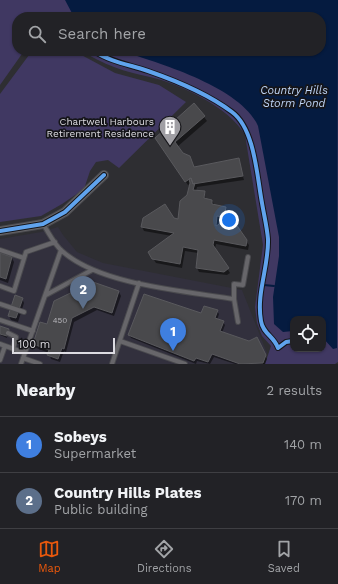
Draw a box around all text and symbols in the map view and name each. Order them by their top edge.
search box [12,12,326,56]
icon: search [26,23,48,45]
text: Search here [58,25,146,43]
water label: Country Hills Storm Pond [260,84,328,110]
building icon: Chartwell Harbours Retirement Residence [157,114,183,147]
place label: Chartwell Harbours Retirement Residence [47,116,154,139]
your location [219,210,239,230]
pin: 2 [70,276,96,309]
house number: 450 [53,316,67,325]
map controls [290,316,326,352]
button: locate [290,316,326,352]
pin: 1 [160,318,186,351]
scale bar [12,336,115,355]
text: 100 m [18,338,50,351]
text: Nearby [16,380,75,400]
text: 2 results [267,383,322,398]
text: Sobeys [54,428,107,446]
text: 1 [26,437,32,452]
text: 140 m [284,437,322,452]
text: Supermarket [54,446,136,461]
text: Country Hills Plates [54,484,201,502]
text: 2 [25,493,33,508]
text: 170 m [285,493,322,508]
text: Public building [54,502,147,517]
tab: Map [38,538,61,575]
tab: Directions [137,538,191,575]
tab: Saved [268,538,300,575]

